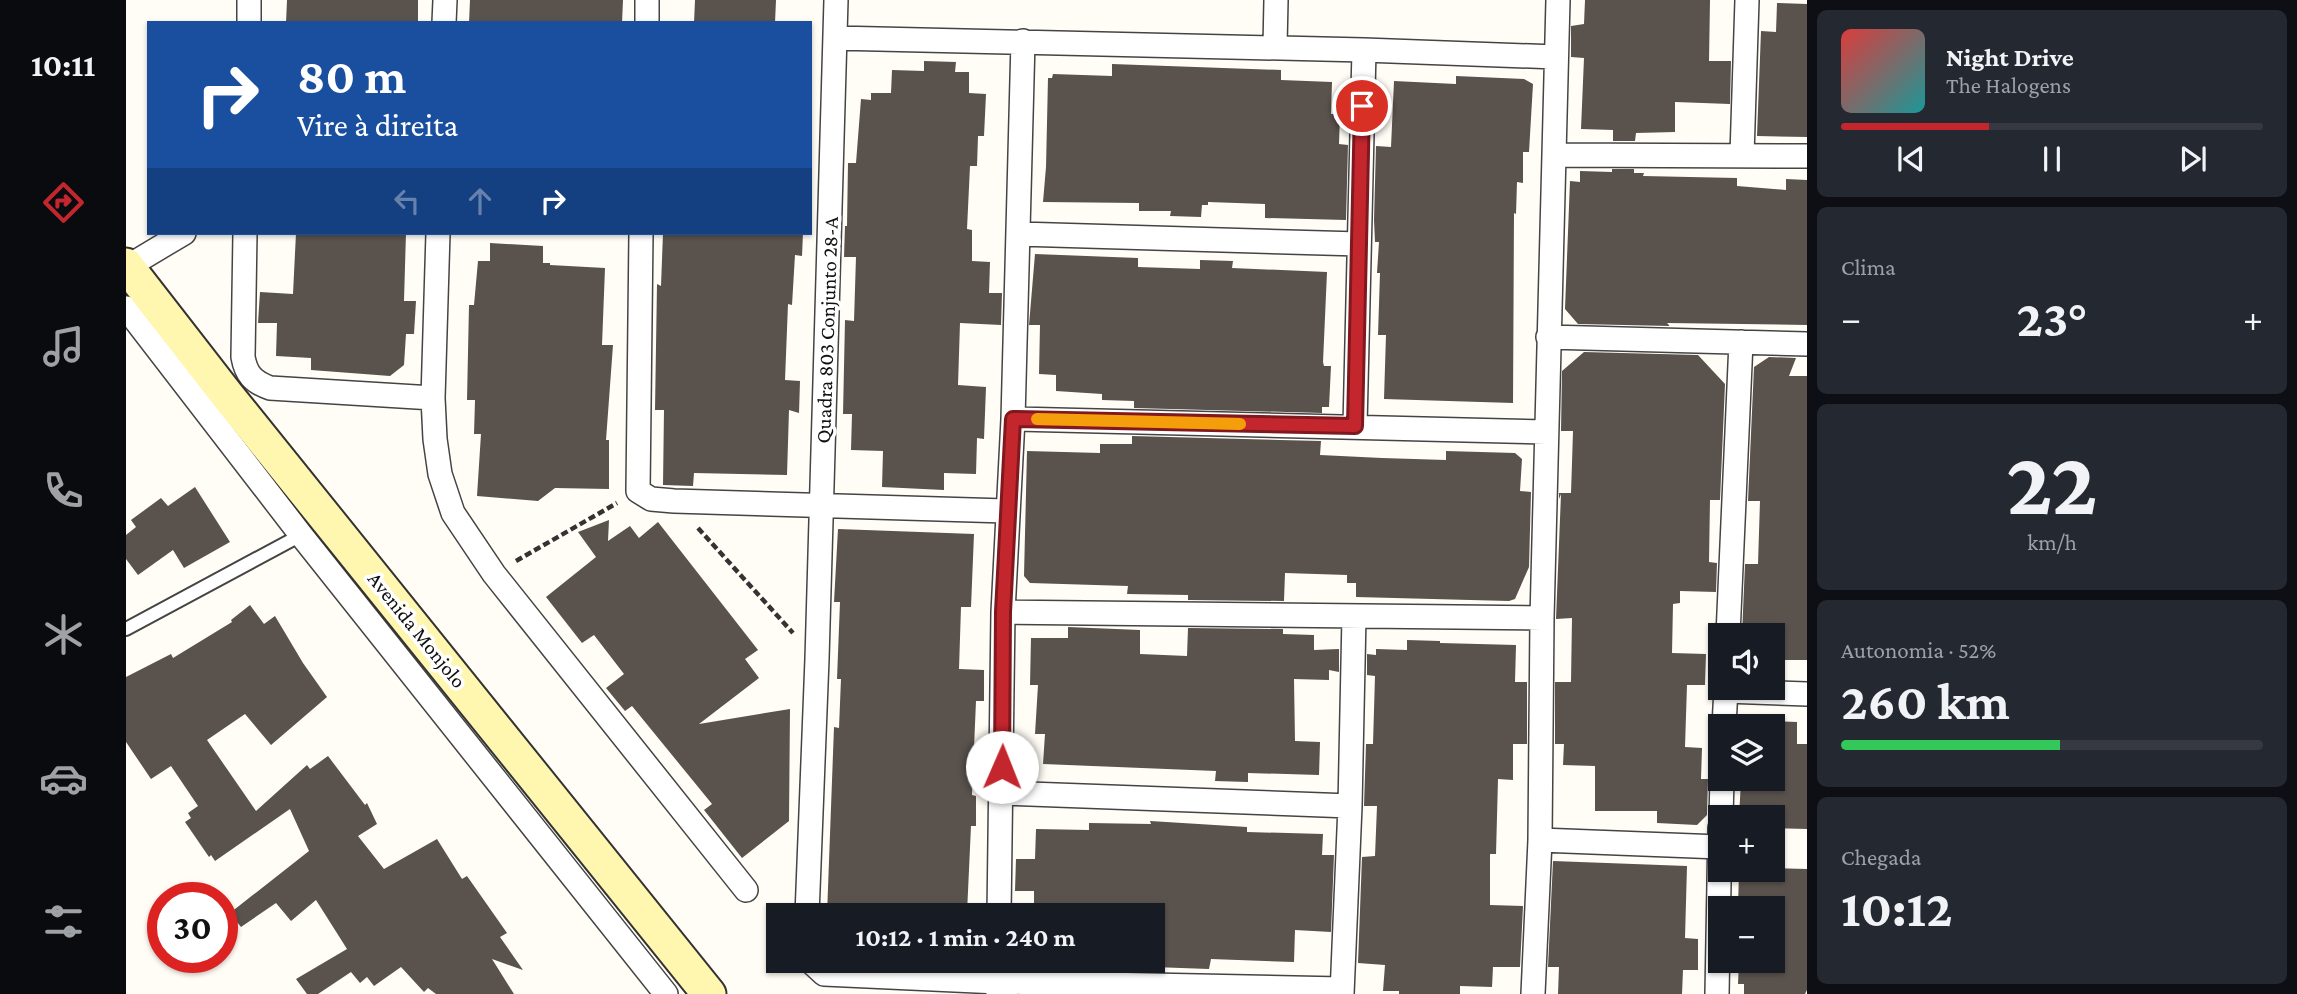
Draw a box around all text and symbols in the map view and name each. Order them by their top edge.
text: Night Drive [1946,43,2074,72]
text: 10:11 [31,47,95,83]
icon: right [182,49,273,140]
text: 80 m [297,49,406,104]
text: The Halogens [1946,72,2071,98]
pin [1332,76,1392,136]
icon: arrive [1343,87,1381,125]
text: Vire à direita [297,107,458,143]
icon: previous [1892,140,1930,178]
icon: pause [2033,140,2071,178]
icon: next [2174,140,2212,178]
icon: directions [39,178,88,227]
icon: left [388,182,426,220]
icon: ahead [461,182,499,220]
icon: right [534,182,572,220]
street label: Quadra 803 Conjunto 28-A [811,216,843,444]
text: Clima [1841,254,1896,280]
text: 23° [2016,289,2088,347]
text: − [1841,297,1861,339]
text: + [2243,297,2263,339]
icon: music [39,322,88,371]
text: 22 [2006,432,2098,534]
icon: phone [39,466,88,515]
text: km/h [2027,529,2077,555]
street label: Avenida Monjolo [363,567,471,693]
icon: climate [39,610,88,659]
map controls [1708,623,1785,973]
button: sound [1708,623,1785,700]
text: Autonomia · 52% [1841,637,1996,663]
text: 260 km [1841,672,2010,730]
button: layers [1708,714,1785,791]
position arrow [965,730,1039,804]
icon: car [39,754,88,803]
button: + [1708,805,1785,882]
text: Chegada [1841,844,1921,870]
text: 10:12 [1841,879,1952,937]
speed limit sign: 30 [147,882,238,973]
button: − [1708,896,1785,973]
icon: filters [39,897,88,946]
text: 10:12 · 1 min · 240 m [855,923,1076,952]

